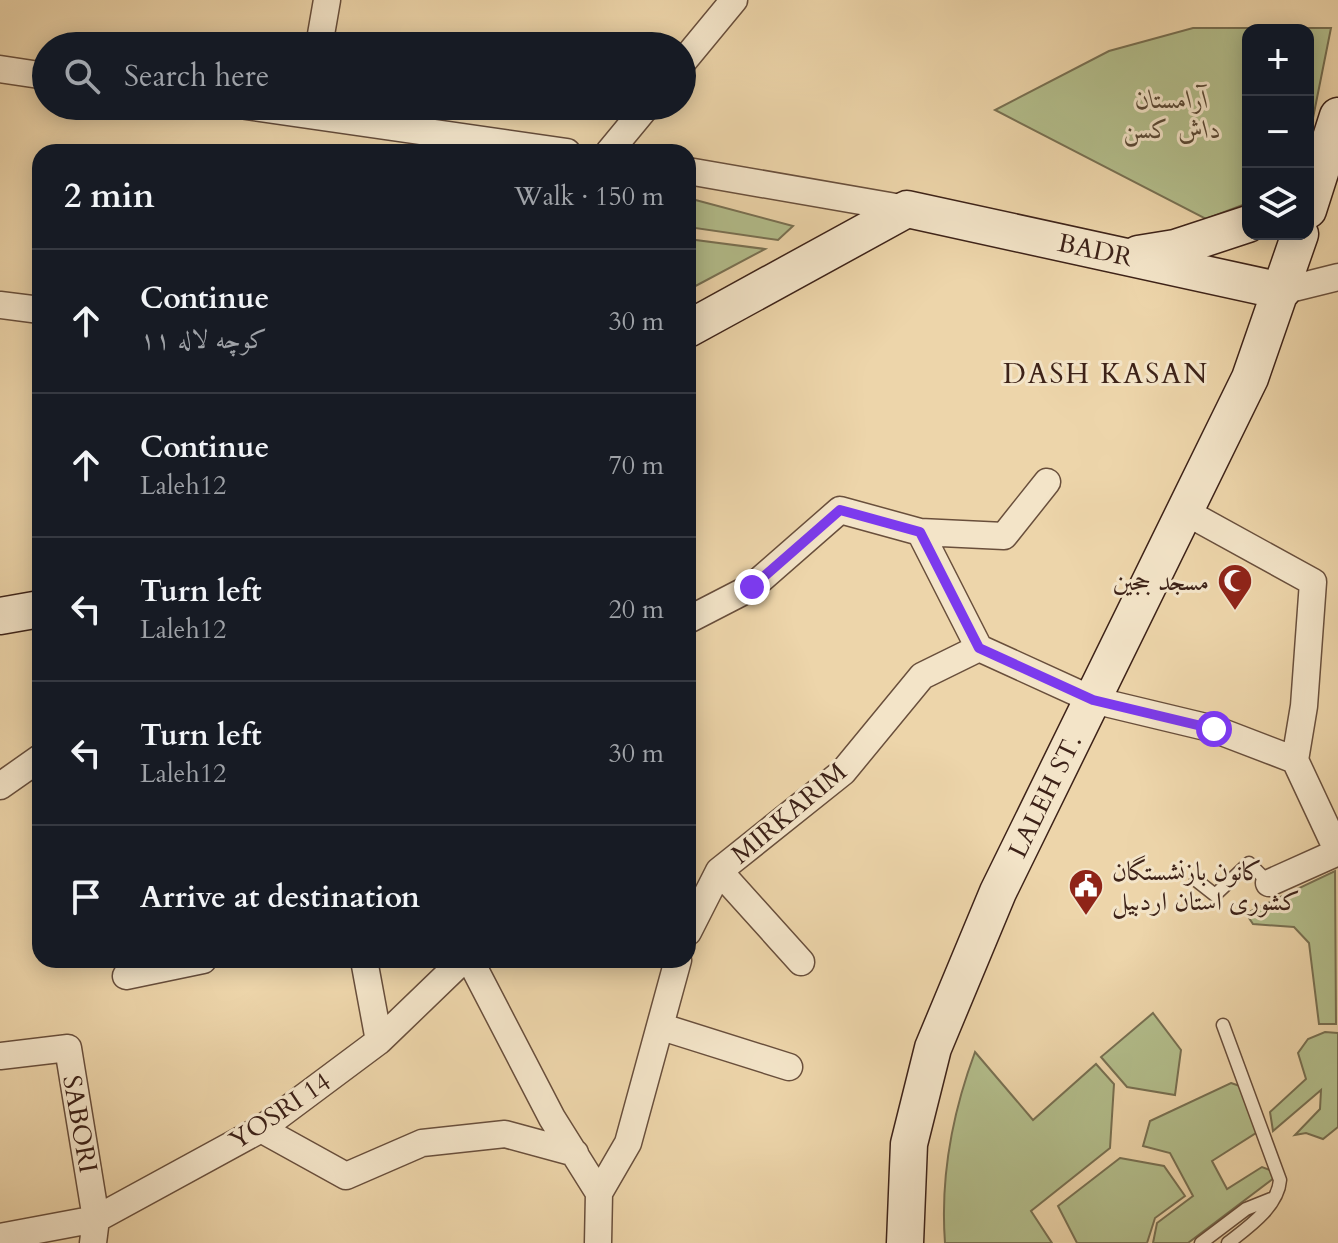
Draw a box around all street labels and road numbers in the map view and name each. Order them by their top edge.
street label: BADR [1055,225,1135,275]
street label: LALEH ST. [1000,728,1090,864]
street label: MIRKARIM [724,754,854,872]
street label: YOSRI 14 [222,1064,338,1158]
street label: SABORI [54,1072,106,1176]

